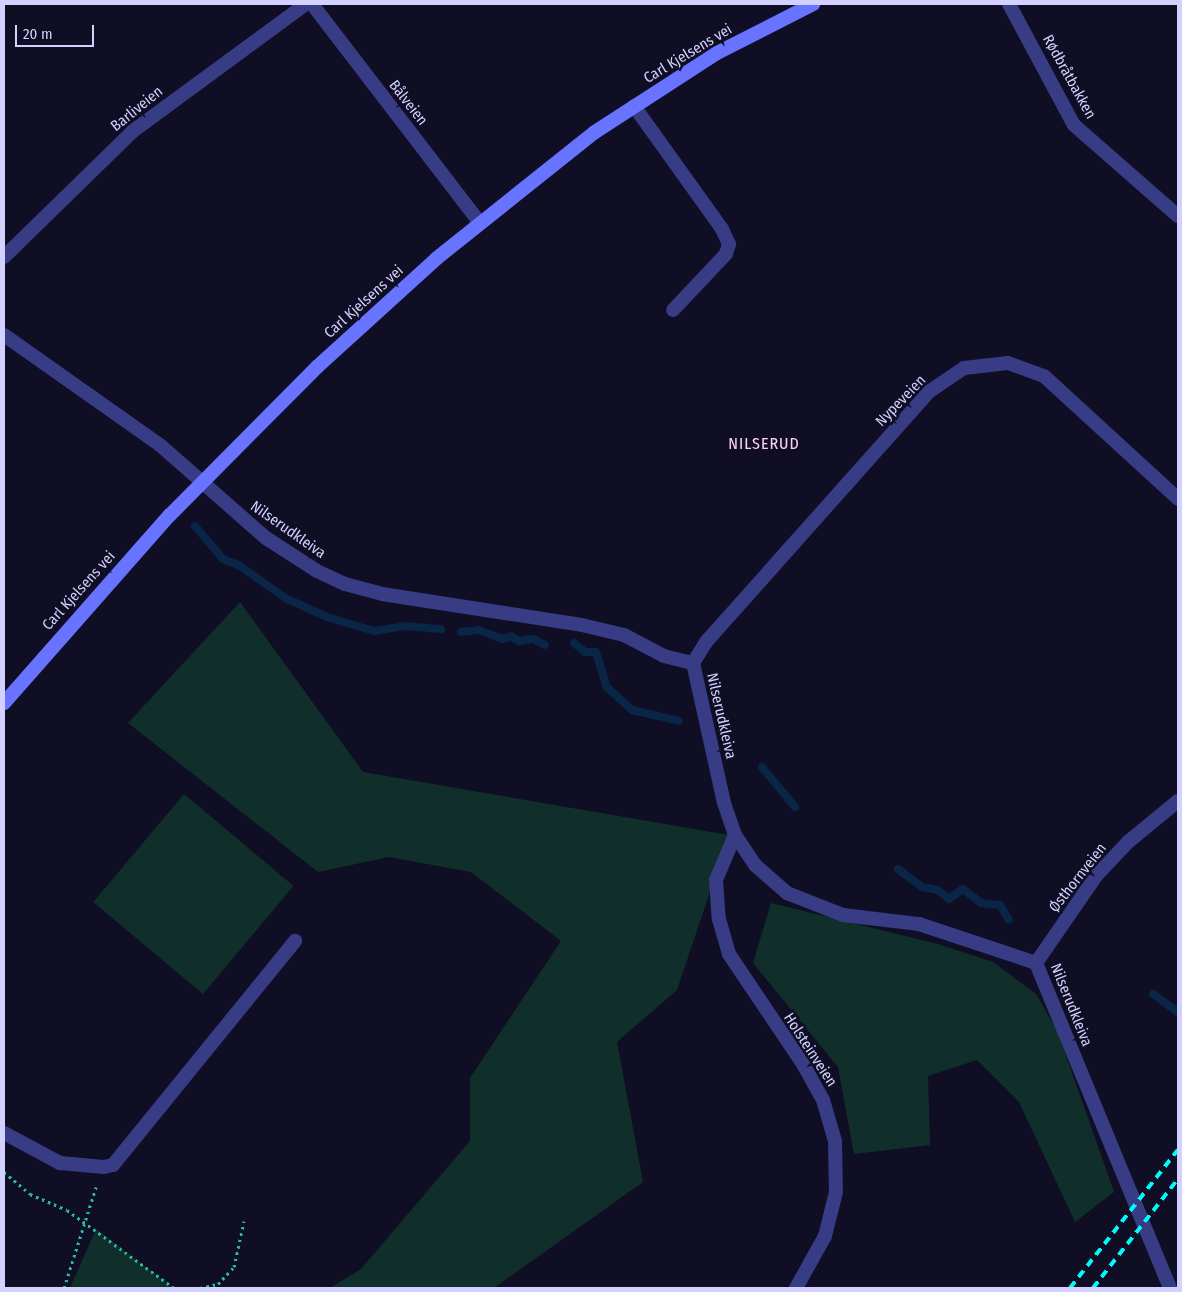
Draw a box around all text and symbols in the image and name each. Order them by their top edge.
scale bar [18,15,96,47]
street label: Carl Kjelsens vei [641,21,735,87]
text: 20 m [23,25,53,43]
street label: Rødbråtbakken [1039,32,1099,122]
street label: Bålveien [385,77,431,129]
street label: Barliveien [107,83,167,135]
street label: Carl Kjelsens vei [321,262,407,342]
street label: Nypeveien [872,372,930,430]
district label: NILSERUD [727,434,801,454]
street label: Nilserudkleiva [247,497,329,563]
street label: Carl Kjelsens vei [39,548,119,634]
street label: Nilserudkleiva [702,671,740,761]
street label: Østhornveien [1045,840,1111,916]
street label: Nilserudkleiva [1046,961,1096,1049]
street label: Holsteinveien [780,1010,840,1090]

